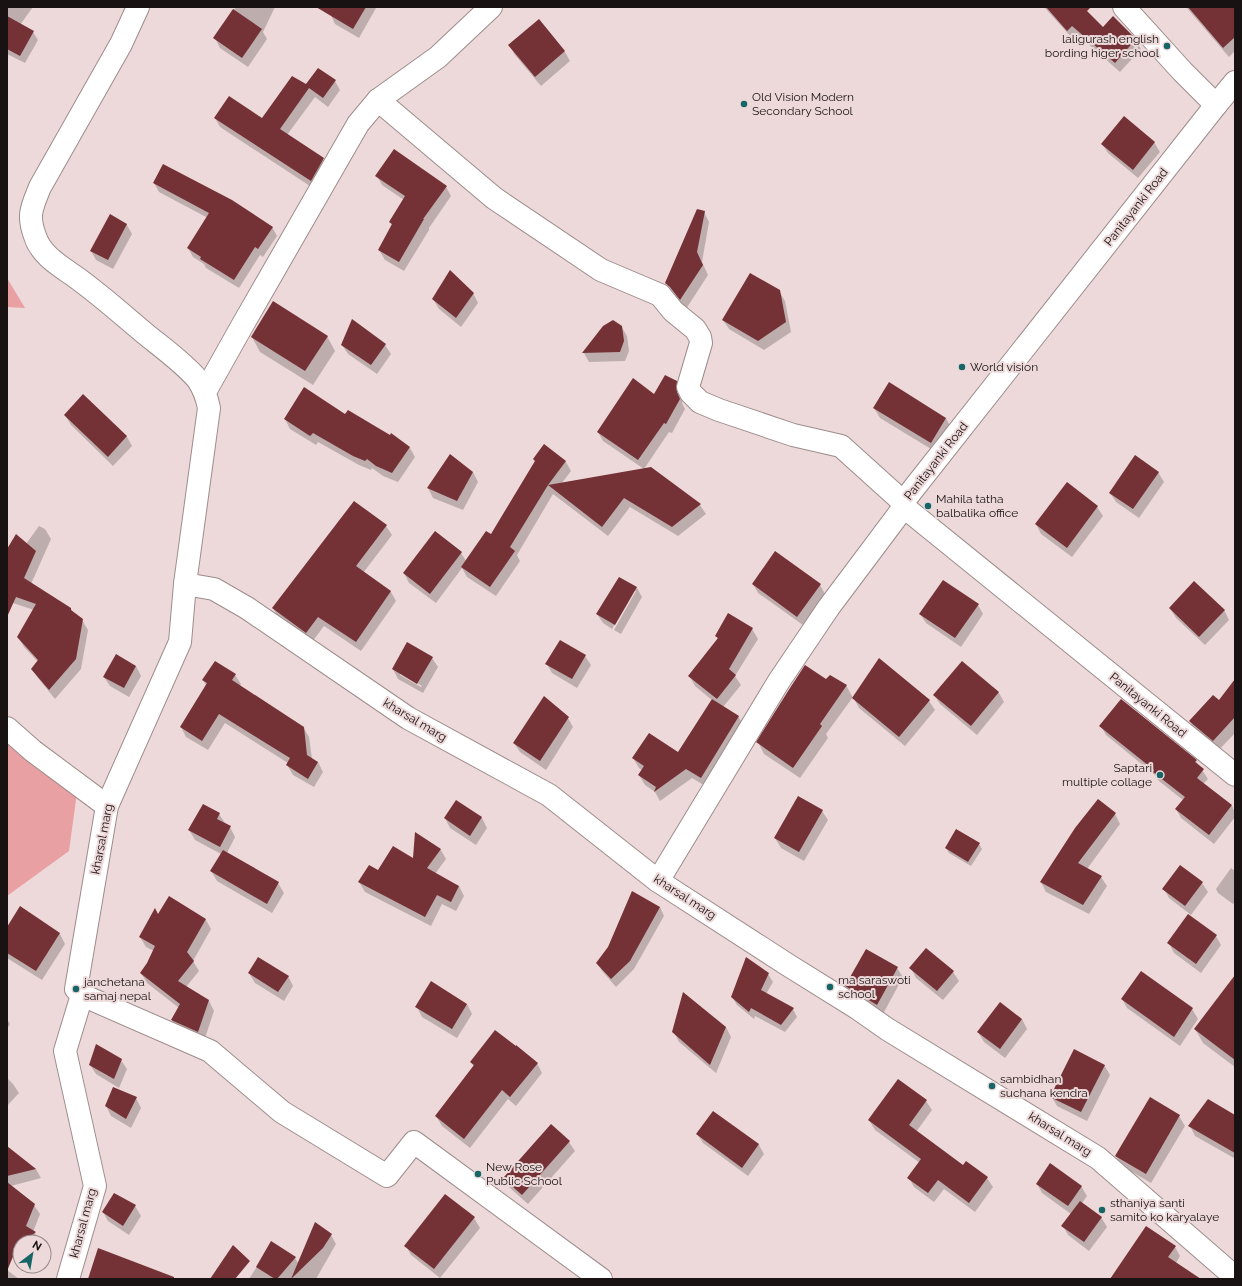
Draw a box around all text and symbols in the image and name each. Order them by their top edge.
place label: laligurash english bording higer school [1045,32,1160,60]
marker: laligurash english bording higer school [1162,41,1172,51]
place label: Old Vision Modern Secondary School [752,90,854,118]
marker: Old Vision Modern Secondary School [739,99,749,109]
street label: Panitayanki Road [1101,165,1171,249]
place label: World vision [970,360,1038,374]
marker: World vision [957,362,967,372]
street label: Panitayanki Road [901,419,971,503]
place label: Mahila tatha balbalika office [936,492,1018,520]
marker: Mahila tatha balbalika office [923,501,933,511]
street label: Panitayanki Road [1107,670,1189,740]
street label: kharsal marg [381,696,449,744]
place label: Saptari multiple collage [1062,761,1152,789]
marker: Saptari multiple collage [1155,770,1165,780]
street label: kharsal marg [88,803,116,875]
street label: kharsal marg [651,872,719,922]
place label: ma saraswoti school [838,973,911,1001]
place label: janchetana samaj nepal [82,975,152,1003]
marker: ma saraswoti school [825,982,835,992]
marker: janchetana samaj nepal [71,984,81,994]
place label: sambidhan suchana kendra [1000,1072,1088,1100]
marker: sambidhan suchana kendra [987,1081,997,1091]
street label: kharsal marg [1026,1109,1094,1159]
place label: New Rose Public School [486,1160,563,1188]
marker: New Rose Public School [473,1169,483,1179]
street label: kharsal marg [67,1187,99,1259]
place label: sthaniya santi samito ko karyalaye [1110,1196,1219,1224]
marker: sthaniya santi samito ko karyalaye [1097,1205,1107,1215]
north arrow [12,1234,52,1274]
text: N [30,1238,44,1254]

